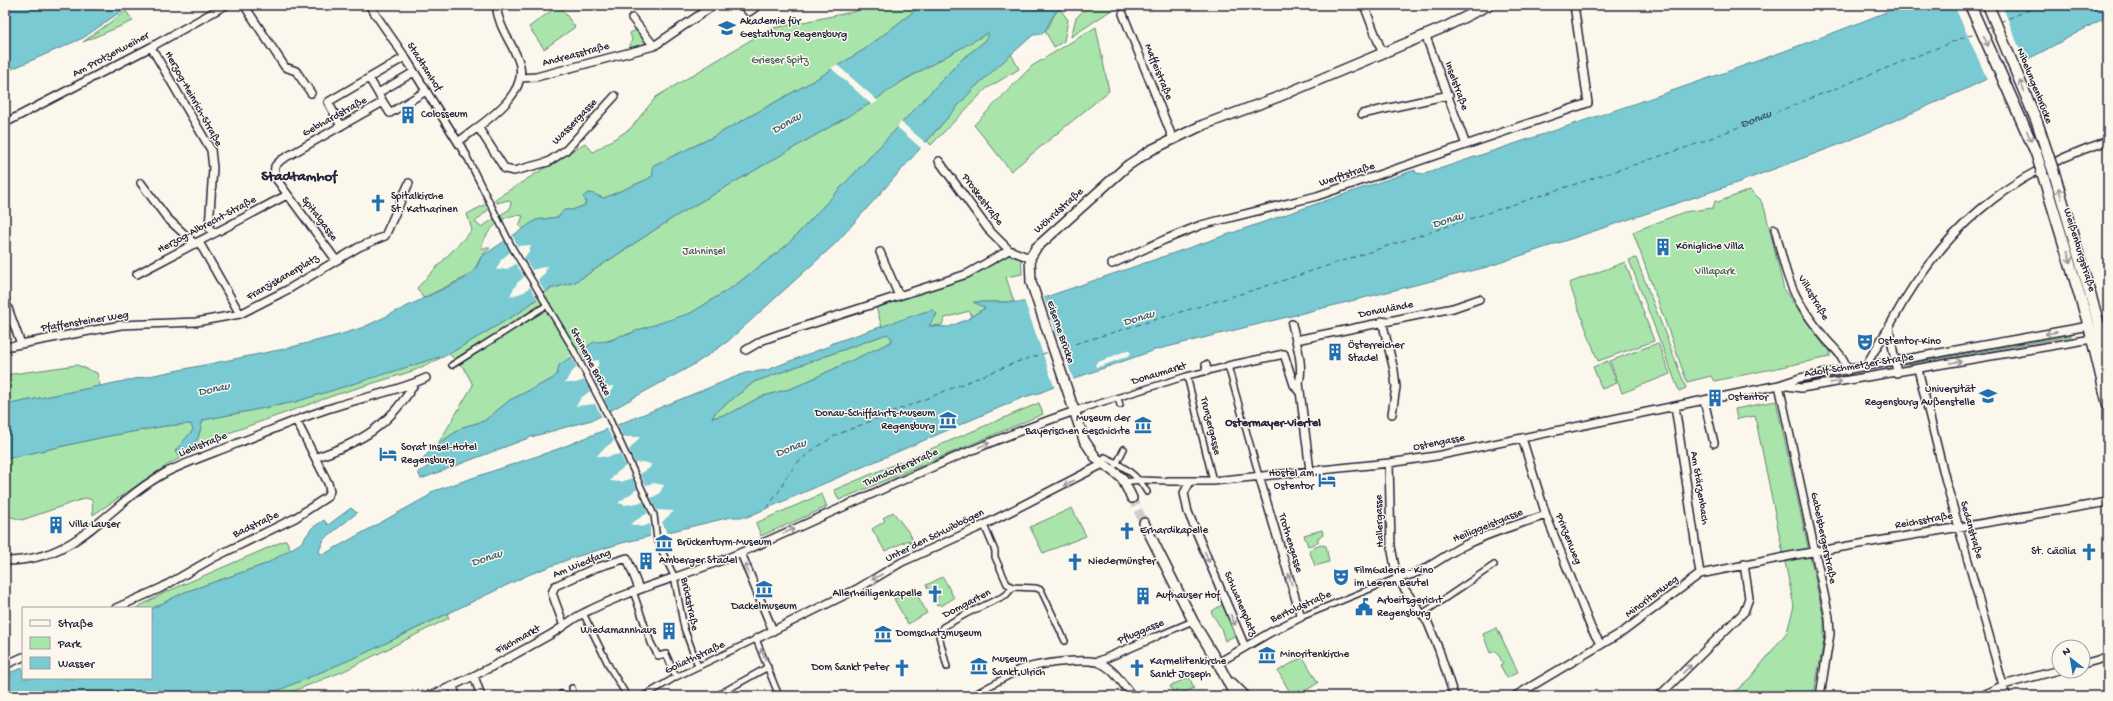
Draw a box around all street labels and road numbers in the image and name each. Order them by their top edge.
street label: Am Protzenweiher [71,29,152,80]
street label: Stadtamhof [404,40,446,95]
street label: Andreasstraße [541,40,611,70]
street label: Maffeistraße [1141,42,1176,102]
street label: Nibelungenbrücke [2013,47,2055,126]
street label: Herzog-Heinrich-Straße [162,49,224,149]
street label: Inselstraße [1442,60,1470,112]
street label: Gebhardstraße [301,94,370,140]
street label: Wassergasse [550,96,600,147]
street label: Werftstraße [1317,159,1377,190]
street label: Proskestraße [958,171,1005,228]
street label: Wöhrdstraße [1032,186,1086,236]
street label: Herzog-Albrecht-Straße [156,194,259,256]
street label: Spitalgasse [299,195,340,244]
street label: Weißenburgstraße [2061,207,2098,294]
street label: Franziskanerplatz [244,252,322,304]
street label: Villastraße [1794,272,1831,323]
street label: Eiserne Brücke [1044,299,1076,365]
street label: Donaulände [1357,299,1415,321]
street label: Pfaffensteiner Weg [39,308,130,335]
street label: Steinerne Brücke [567,326,613,398]
street label: Adolf-Schmetzer-Straße [1803,350,1915,381]
street label: Donaumarkt [1129,360,1189,388]
street label: Trunzergasse [1197,395,1223,456]
street label: Lieblstraße [177,430,229,460]
street label: Ostengasse [1412,432,1466,454]
street label: Thundorferstraße [861,445,940,490]
street label: Am Stärzenbach [1687,451,1711,525]
street label: Gabelsbergerstraße [1807,491,1839,585]
street label: Hallergasse [1373,494,1387,548]
street label: Sedanstraße [1957,500,1985,561]
street label: Heiliggeistgasse [1451,506,1525,545]
street label: Unter den Schwibbögen [884,507,987,565]
street label: Badstraße [230,509,281,541]
street label: Reichsstraße [1894,510,1954,532]
street label: Trothengasse [1275,511,1305,574]
street label: Prinzenweg [1552,511,1584,566]
street label: Am Wiedfang [551,546,613,581]
street label: Schwanenplatz [1221,570,1259,639]
street label: Minoritenweg [1623,573,1681,621]
street label: Brückstraße [677,575,701,632]
street label: Domgarten [940,586,994,622]
street label: Bertoldstraße [1268,588,1333,626]
street label: Pfluggasse [1115,617,1166,648]
street label: Fischmarkt [493,622,544,658]
street label: Goliathstraße [663,639,727,677]

